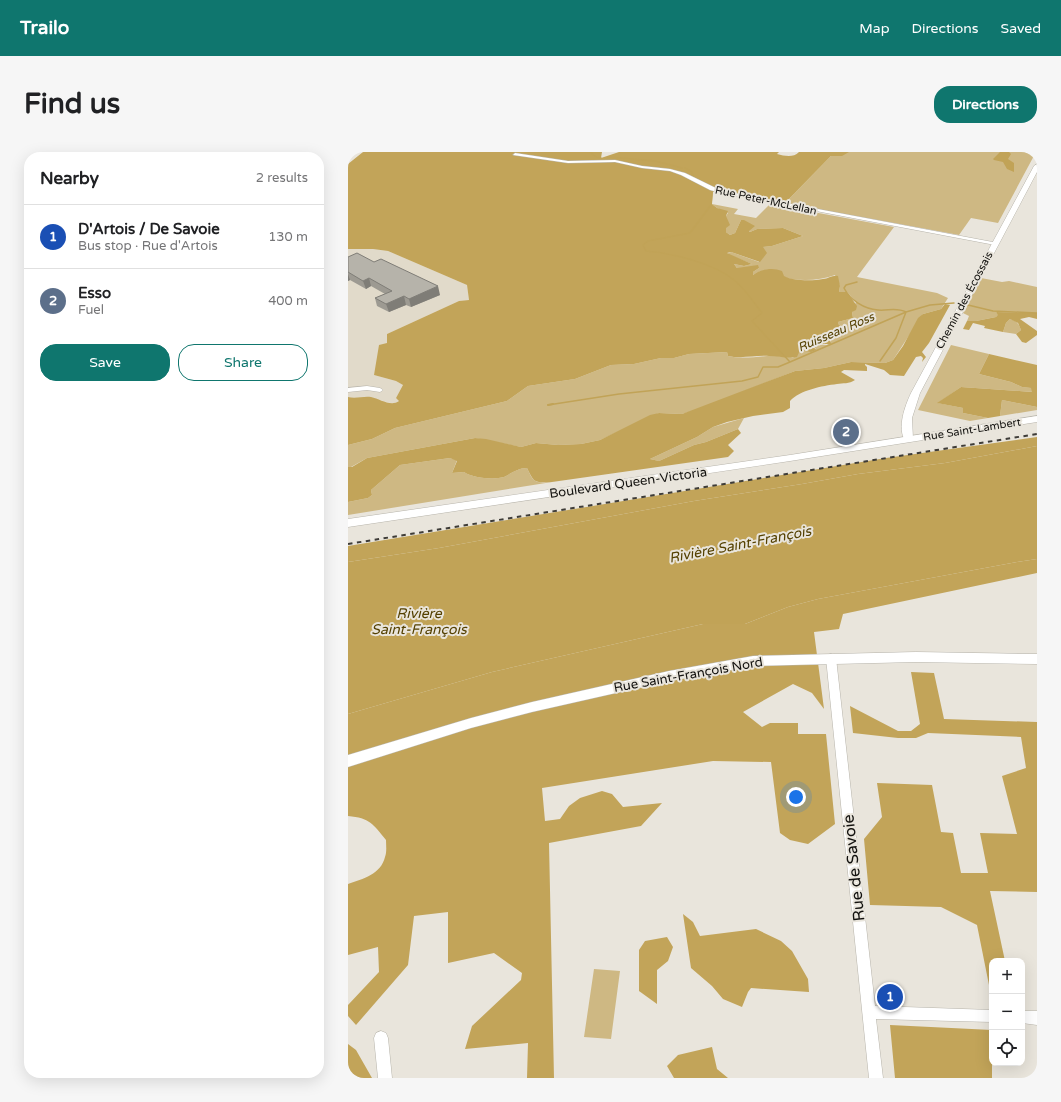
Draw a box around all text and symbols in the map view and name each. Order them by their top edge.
text: Trailo [20,17,69,39]
text: Map [859,20,890,37]
text: Directions [912,20,979,37]
text: Saved [1001,20,1041,37]
button: Directions [934,86,1037,123]
text: Find us [24,87,120,121]
text: Nearby [40,168,99,189]
text: 2 results [256,170,308,186]
street label: Rue Peter-McLellan [714,183,818,218]
text: D'Artois / De Savoie [78,220,220,238]
text: 1 [49,229,57,245]
text: 130 m [268,229,308,245]
text: Bus stop · Rue d'Artois [78,238,218,254]
street label: Chemin des Écossais [932,249,996,351]
text: Esso [78,284,111,302]
text: 2 [49,293,57,309]
text: 400 m [268,293,308,309]
text: Fuel [78,302,104,318]
water label: Ruisseau Ross [796,309,877,354]
button: Save [40,344,170,381]
button: Share [178,344,308,381]
street label: Rue Saint-Lambert [922,415,1022,444]
pin: 2 [833,417,859,447]
street label: Boulevard Queen-Victoria [548,464,708,502]
water label: Rivière Saint-François [668,522,814,567]
water label: Rivière Saint-François [371,605,468,638]
street label: Rue Saint-François Nord [612,654,764,696]
your location [786,787,806,807]
street label: Rue de Savoie [838,813,870,922]
map controls [989,958,1025,1066]
button: + [989,958,1025,994]
pin: 1 [877,982,903,1012]
button: − [989,994,1025,1030]
button: locate [989,1030,1025,1066]

